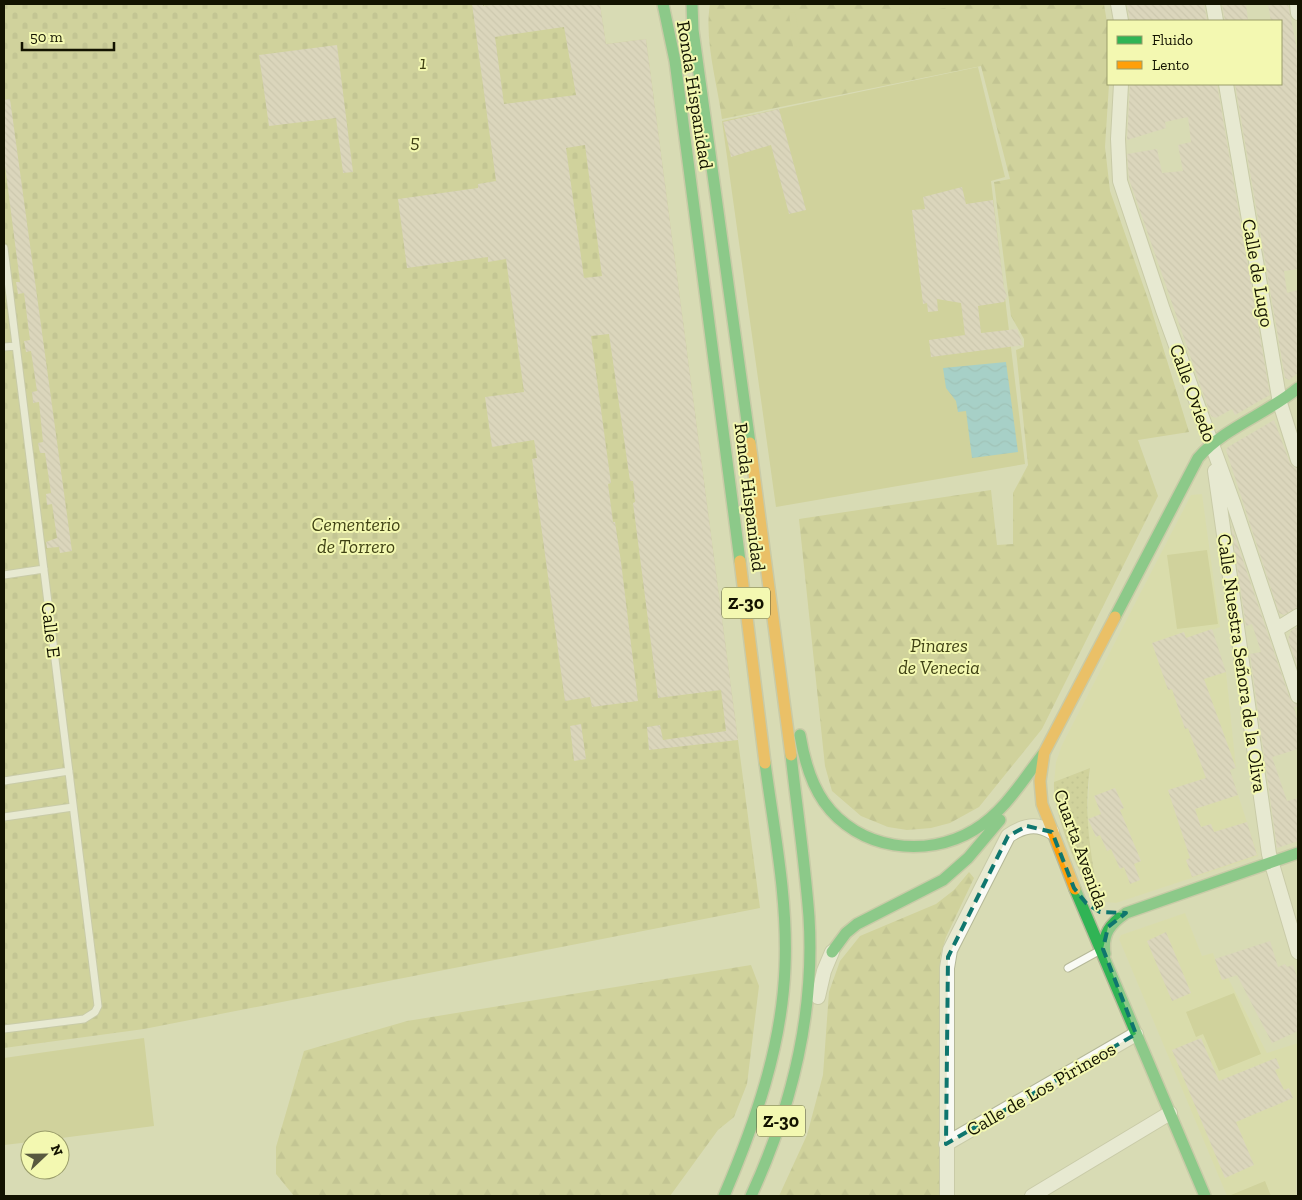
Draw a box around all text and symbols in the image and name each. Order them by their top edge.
street label: Ronda Hispanidad [672,19,718,171]
scale bar [22,20,115,52]
legend [1107,20,1282,85]
text: 50 m [30,28,63,46]
text: Fluido [1152,31,1193,49]
park label: 1 [419,51,427,74]
text: Lento [1152,56,1189,74]
park label: 5 [410,130,420,153]
street label: Calle de Lugo [1237,217,1279,329]
street label: Calle Oviedo [1165,341,1221,445]
street label: Ronda Hispanidad [729,421,771,573]
park label: Cementerio de Torrero [312,513,400,558]
street label: Calle Nuestra Señora de la Oliva [1212,532,1272,794]
road number: Z-30 [722,588,770,618]
street label: Calle E [36,601,66,659]
park label: Pinares de Venecia [898,634,980,679]
street label: Cuarta Avenida [1049,786,1113,912]
street label: Calle de Los Pirineos [962,1037,1120,1141]
road number: Z-30 [757,1106,805,1136]
north arrow [20,1130,70,1180]
text: N [47,1142,67,1159]

